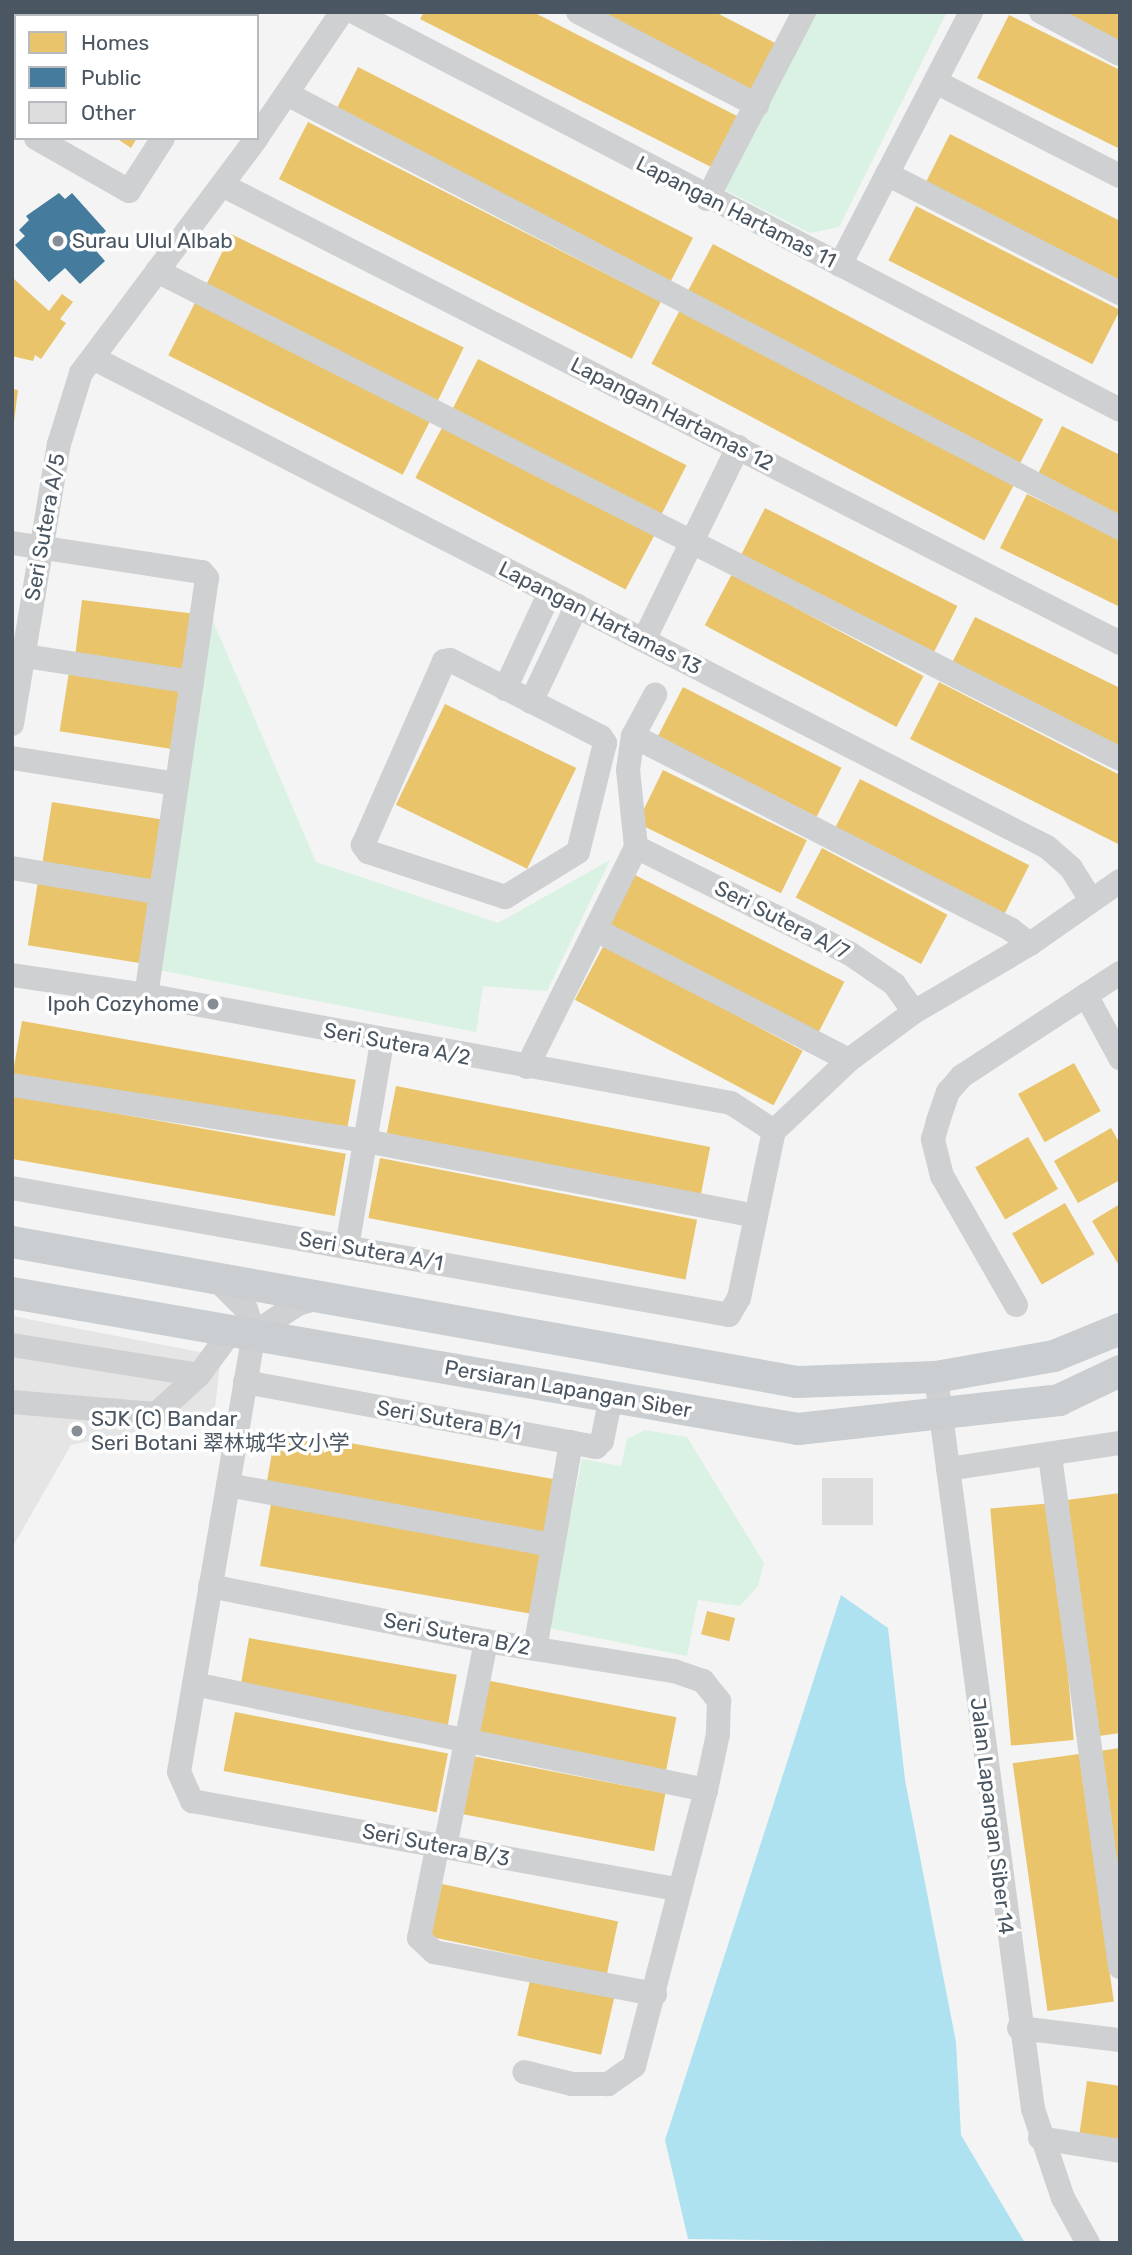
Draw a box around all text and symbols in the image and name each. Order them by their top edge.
legend [14,14,259,140]
text: Homes [81,30,149,55]
text: Public [81,65,141,90]
text: Other [81,100,136,125]
street label: Lapangan Hartamas 11 [632,151,840,273]
place label: Surau Ulul Albab [72,228,233,254]
marker: Surau Ulul Albab [50,233,66,249]
street label: Lapangan Hartamas 12 [566,352,778,476]
street label: Seri Sutera A/5 [20,451,70,603]
street label: Lapangan Hartamas 13 [494,556,706,680]
street label: Seri Sutera A/7 [710,875,854,965]
place label: Ipoh Cozyhome [47,991,199,1017]
marker: Ipoh Cozyhome [205,996,221,1012]
street label: Seri Sutera A/2 [321,1017,473,1071]
street label: Seri Sutera A/1 [297,1226,445,1276]
street label: Persiaran Lapangan Siber [443,1355,693,1423]
street label: Seri Sutera B/1 [375,1395,523,1445]
place label: SJK (C) Bandar Seri Botani 翠林城华文小学 [91,1406,350,1456]
marker: SJK (C) Bandar Seri Botani 翠林城华文小学 [69,1423,85,1439]
street label: Seri Sutera B/2 [381,1607,533,1661]
street label: Jalan Lapangan Siber 14 [965,1696,1019,1936]
street label: Seri Sutera B/3 [360,1818,512,1872]

